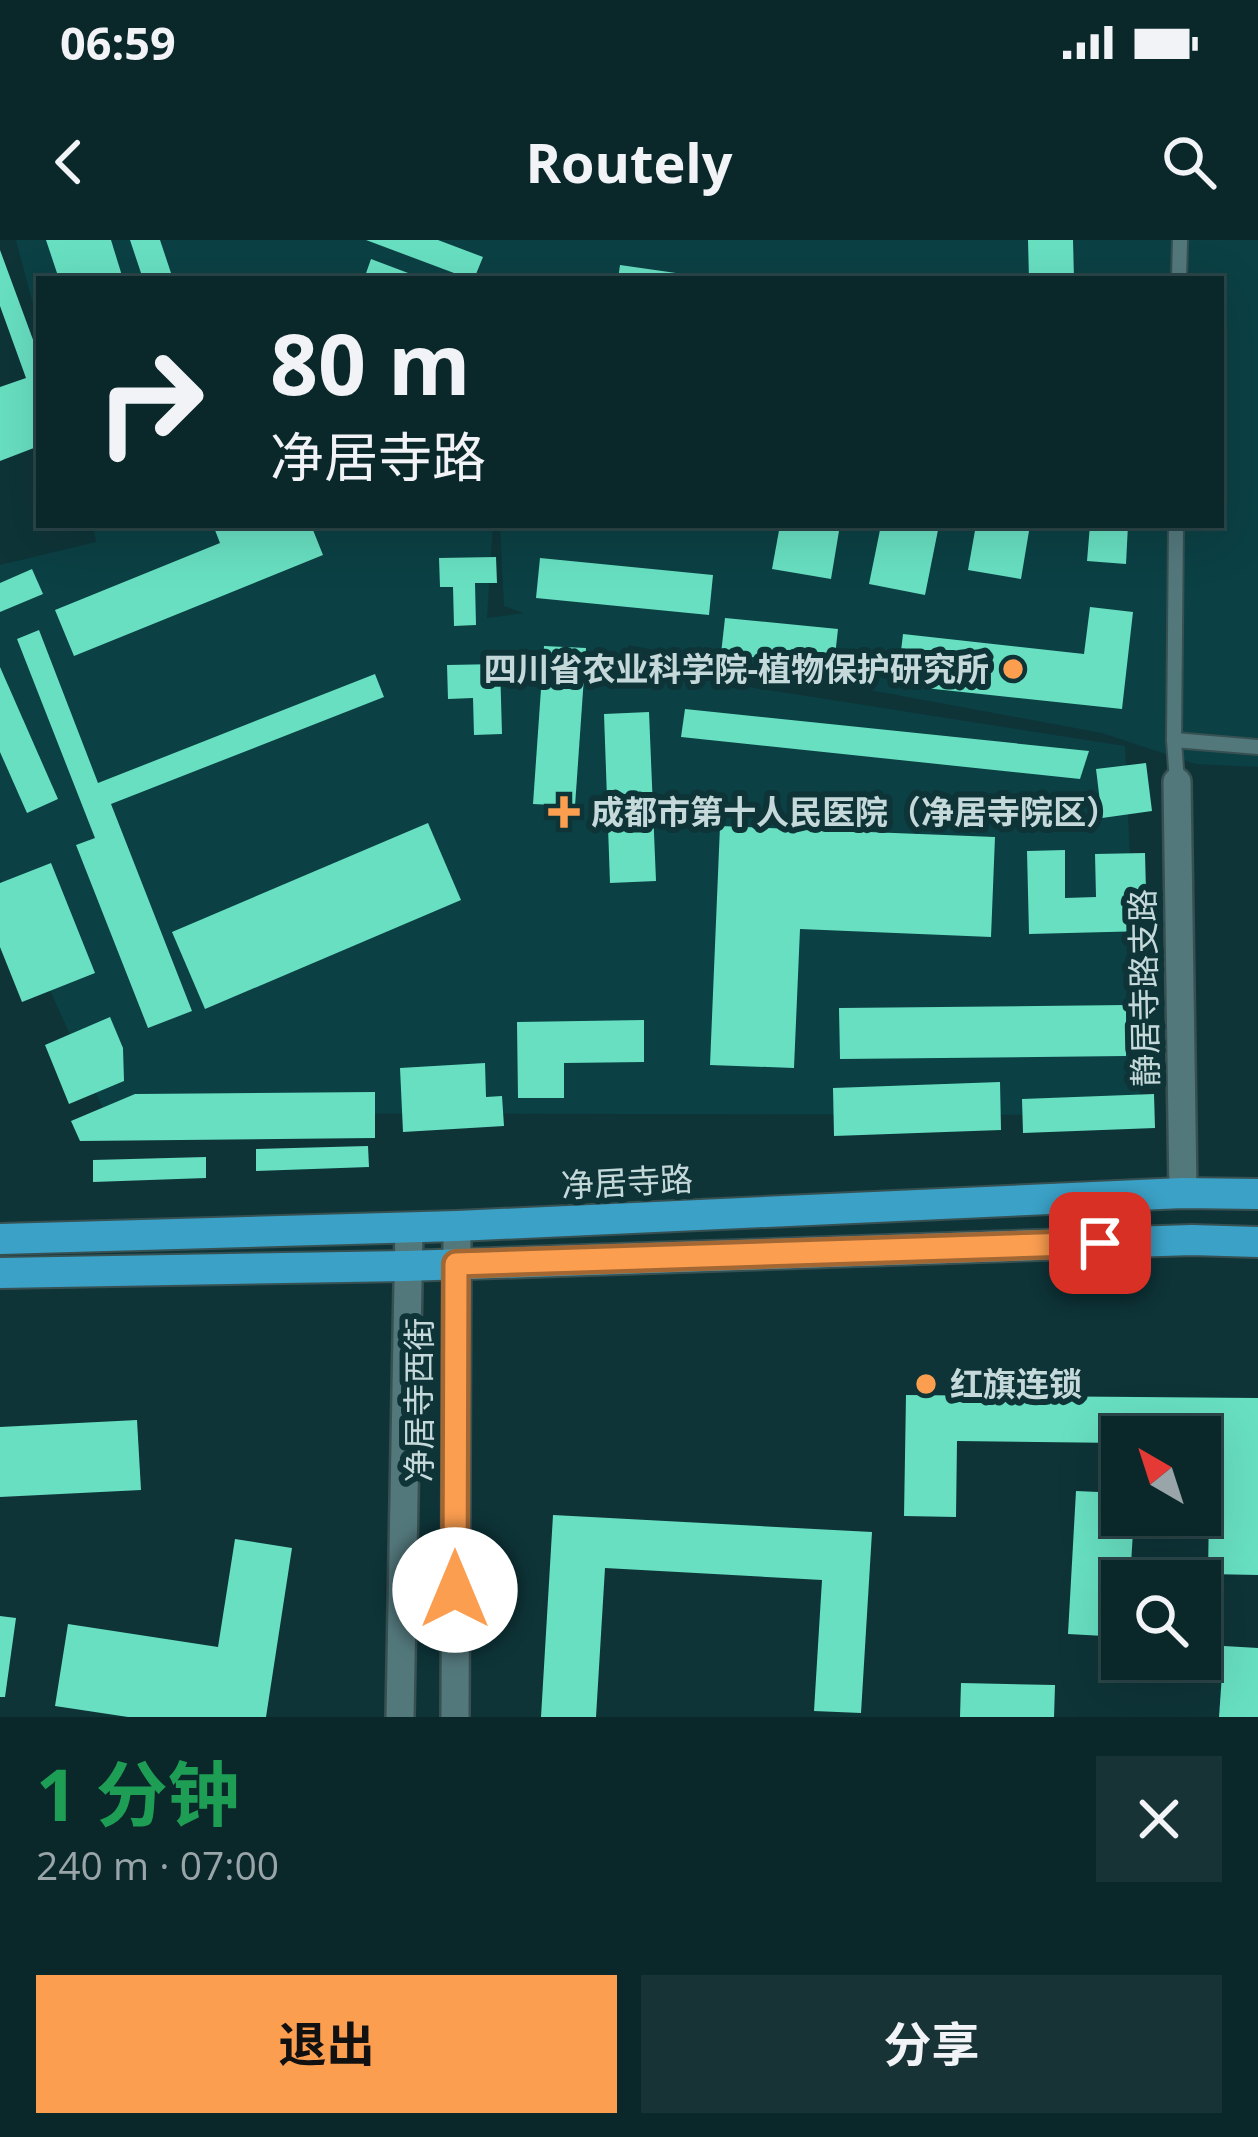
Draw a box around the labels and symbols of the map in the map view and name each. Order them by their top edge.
place label: 四川省农业科学院-植物保护研究所 [483,646,989,691]
marker: 四川省农业科学院-植物保护研究所 [1000,656,1026,682]
place label: 成都市第十人民医院（净居寺院区） [591,789,1119,834]
marker: 成都市第十人民医院（净居寺院区） [548,796,580,828]
street label: 静居寺路支路 [1119,889,1168,1087]
street label: 净居寺路 [560,1156,694,1207]
pin [1049,1192,1151,1294]
street label: 净居寺西街 [396,1318,441,1483]
place label: 红旗连锁 [950,1361,1082,1406]
marker: 红旗连锁 [913,1371,939,1397]
north arrow [1101,1416,1221,1536]
position arrow [392,1527,518,1653]

